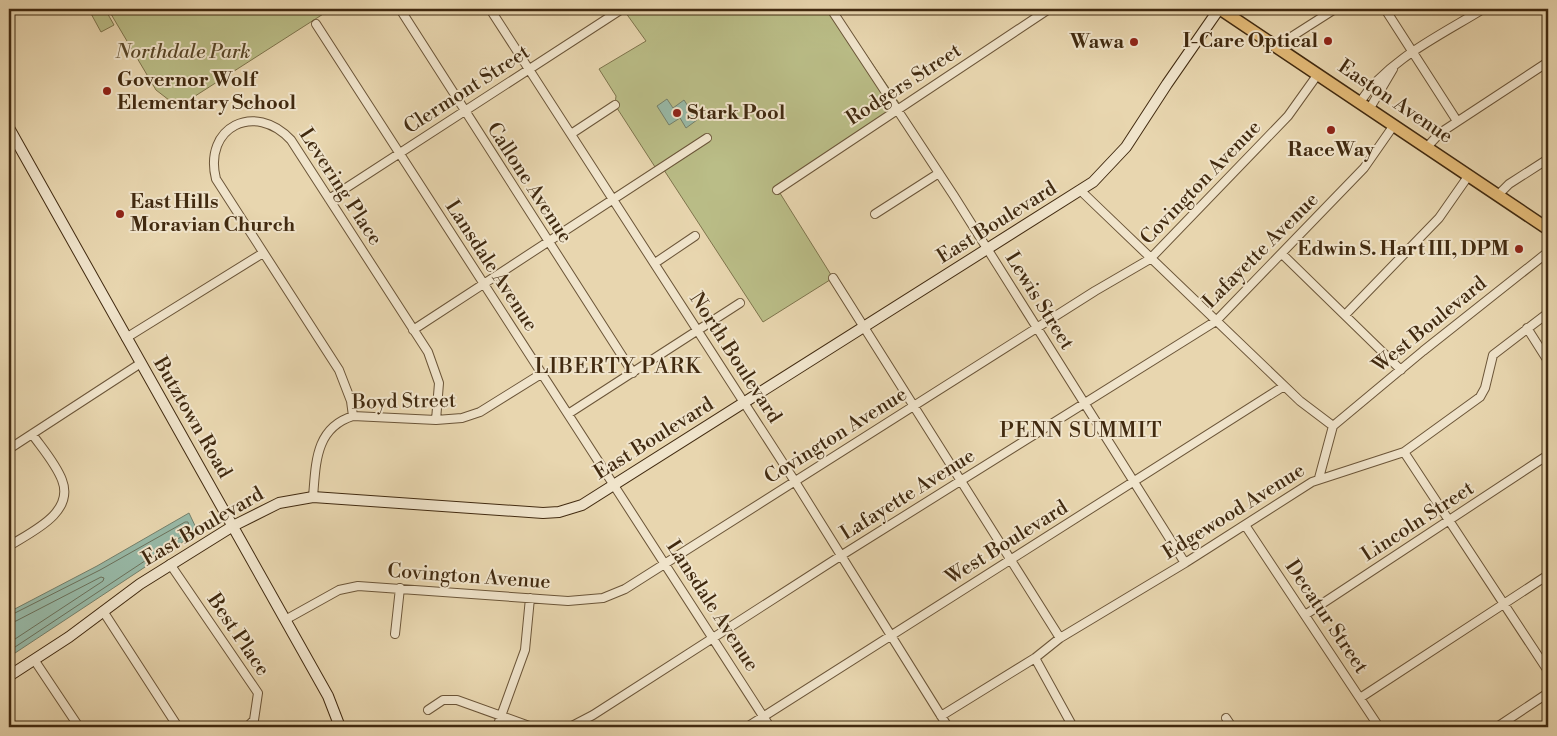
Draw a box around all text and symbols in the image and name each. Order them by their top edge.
place label: I-Care Optical [1183,29,1318,54]
place label: Wawa [1069,30,1124,55]
marker: I-Care Optical [1322,35,1334,47]
marker: Wawa [1128,36,1140,48]
street label: Rodgers Street [842,38,966,132]
park label: Northdale Park [115,40,250,65]
street label: Clermont Street [399,40,535,140]
street label: Easton Avenue [1333,54,1457,150]
place label: Governor Wolf Elementary School [117,68,296,116]
marker: Governor Wolf Elementary School [101,85,113,97]
place label: Stark Pool [687,101,786,126]
marker: Stark Pool [671,107,683,119]
street label: Covington Avenue [1135,116,1267,250]
street label: Callone Avenue [481,118,577,248]
street label: Levering Place [293,124,387,250]
marker: RaceWay [1325,124,1337,136]
place label: RaceWay [1288,138,1375,163]
street label: East Boulevard [932,176,1062,270]
street label: Lafayette Avenue [1198,188,1324,314]
place label: East Hills Moravian Church [130,190,296,238]
street label: Lansdale Avenue [439,196,543,336]
marker: East Hills Moravian Church [114,208,126,220]
place label: Edwin S. Hart III, DPM [1297,237,1509,262]
marker: Edwin S. Hart III, DPM [1513,243,1525,255]
street label: Lewis Street [999,247,1079,355]
street label: West Boulevard [1367,271,1493,379]
street label: North Boulevard [683,288,787,429]
street label: Butztown Road [147,352,237,484]
district label: LIBERTY PARK [534,354,702,380]
street label: Covington Avenue [760,382,912,490]
street label: Boyd Street [351,389,456,415]
street label: East Boulevard [589,392,719,486]
district label: PENN SUMMIT [1000,418,1162,444]
street label: Lafayette Avenue [836,444,980,546]
street label: Edgewood Avenue [1158,458,1310,566]
street label: Lincoln Street [1357,476,1479,568]
street label: East Boulevard [138,482,269,572]
street label: West Boulevard [940,495,1073,591]
street label: Lansdale Avenue [660,536,764,676]
street label: Decatur Street [1279,556,1373,678]
street label: Covington Avenue [387,559,551,595]
street label: Best Place [201,588,275,681]

